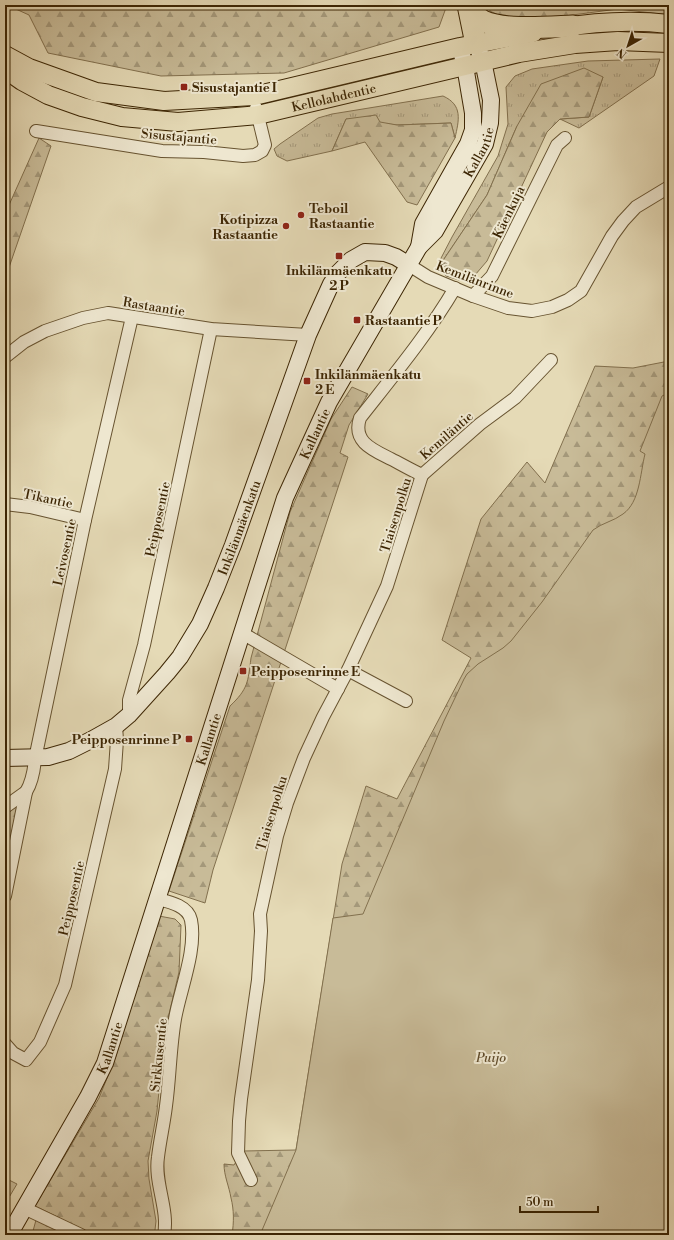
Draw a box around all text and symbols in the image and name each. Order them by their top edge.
north arrow [608,26,648,66]
text: N [614,45,630,61]
place label: Sisustajantie I [192,80,277,96]
street label: Kellolahdentie [290,80,378,116]
marker: Sisustajantie I [179,82,189,92]
street label: Kallantie [461,125,498,180]
street label: Sisustajantie [140,126,218,148]
street label: Käenkuja [489,183,529,241]
place label: Teboil Rastaantie [309,201,374,232]
marker: Teboil Rastaantie [296,210,306,220]
place label: Kotipizza Rastaantie [213,212,279,243]
marker: Kotipizza Rastaantie [281,221,291,231]
marker: Inkilänmäenkatu 2 P [334,251,344,261]
street label: Kemilänrinne [433,258,516,302]
place label: Inkilänmäenkatu 2 P [286,263,392,294]
street label: Rastaantie [122,294,187,320]
place label: Rastaantie P [365,313,442,329]
marker: Rastaantie P [352,315,362,325]
place label: Inkilänmäenkatu 2 E [315,367,421,398]
marker: Inkilänmäenkatu 2 E [302,376,312,386]
street label: Kallantie [297,406,334,462]
street label: Kemiläntie [417,408,477,463]
street label: Tiaisenpolku [377,475,415,555]
street label: Inkilänmäenkatu [215,478,265,578]
street label: Peipposentie [142,480,174,558]
street label: Tikantie [22,486,74,512]
street label: Leivosentie [50,517,80,587]
place label: Peipposenrinne E [251,664,360,680]
marker: Peipposenrinne E [238,666,248,676]
street label: Kallantie [193,711,225,768]
place label: Peipposenrinne P [72,732,182,748]
marker: Peipposenrinne P [184,734,194,744]
street label: Tiaisenpolku [253,773,291,853]
street label: Peipposentie [56,859,88,937]
street label: Sirkkusentie [147,1017,171,1093]
street label: Kallantie [94,1019,127,1077]
park label: Puijo [475,1050,506,1066]
scale bar [520,1188,598,1214]
text: 50 m [526,1195,554,1210]

